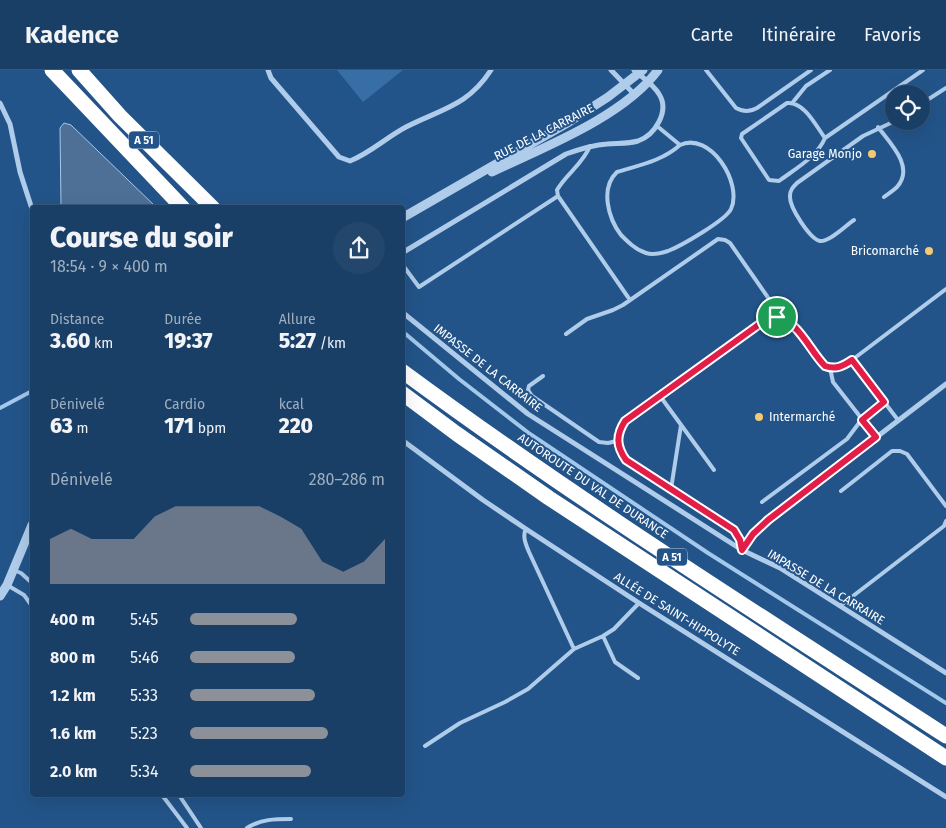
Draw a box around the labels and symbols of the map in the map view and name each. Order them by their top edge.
street label: RUE DE LA CARRAIRE [492,101,596,163]
road number: A 51 [129,132,159,148]
place label: Garage Monjo [788,147,862,161]
marker: Garage Monjo [866,148,878,160]
place label: Bricomarché [851,244,919,258]
marker: Bricomarché [923,245,935,257]
pin [756,296,798,338]
street label: IMPASSE DE LA CARRAIRE [431,321,545,415]
place label: Intermarché [769,410,835,424]
marker: Intermarché [753,411,765,423]
street label: AUTOROUTE DU VAL DE DURANCE [515,430,671,542]
street label: IMPASSE DE LA CARRAIRE [765,546,887,628]
road number: A 51 [657,548,687,566]
street label: ALLÉE DE SAINT-HIPPOLYTE [611,569,743,659]

